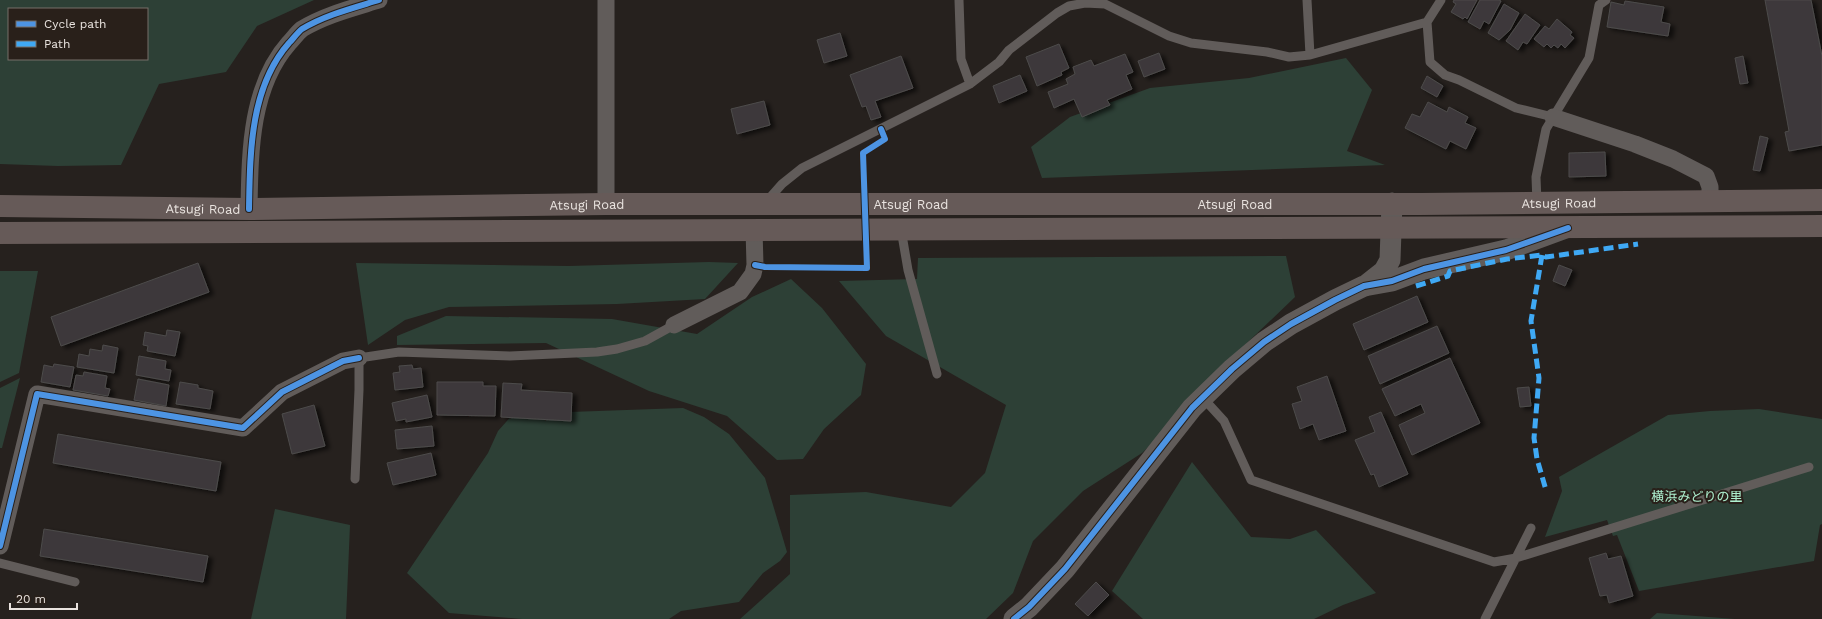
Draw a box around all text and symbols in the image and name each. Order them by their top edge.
legend [8,8,148,60]
text: Cycle path [44,17,106,31]
text: Path [44,37,70,51]
street label: Atsugi Road [1521,195,1597,211]
street label: Atsugi Road [549,197,624,213]
street label: Atsugi Road [873,197,948,212]
street label: Atsugi Road [1197,197,1272,212]
street label: Atsugi Road [165,201,241,217]
park label: 横浜みどりの里 [1651,489,1743,504]
scale bar [10,585,77,611]
text: 20 m [16,592,46,606]

